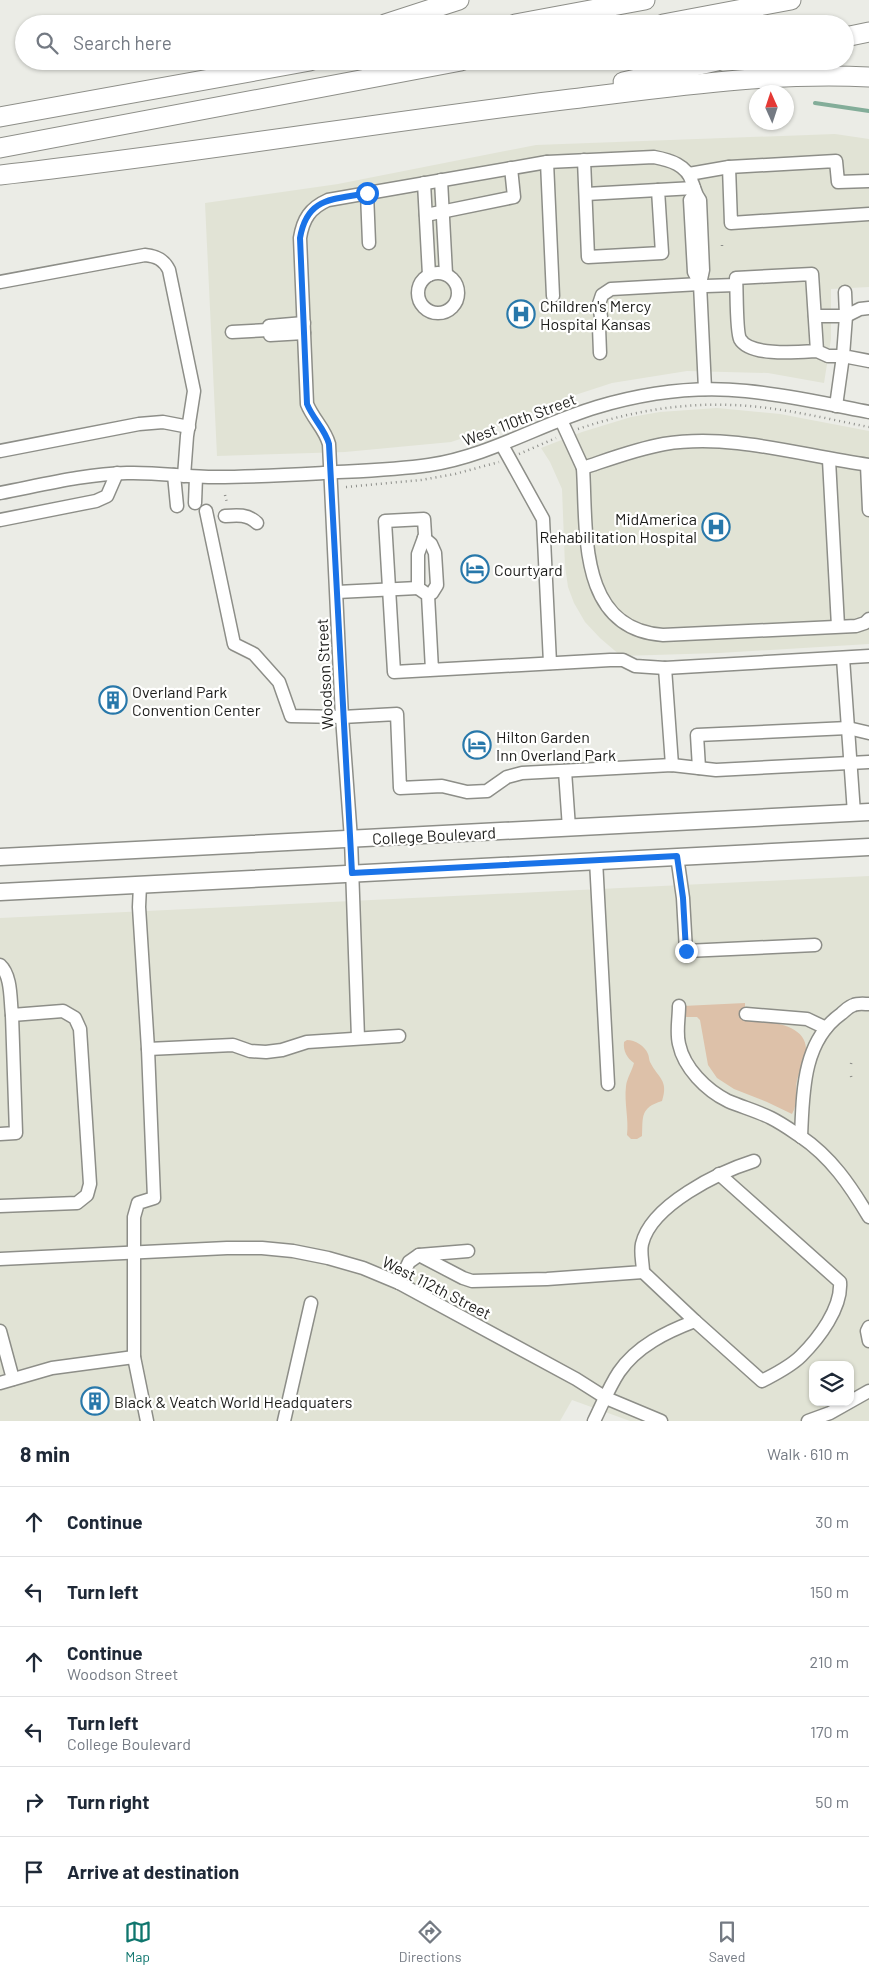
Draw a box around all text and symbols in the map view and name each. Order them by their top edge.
search box [15,15,854,70]
icon: search [33,29,61,57]
text: Search here [73,31,172,54]
north arrow [749,85,794,130]
route start [356,182,379,205]
place label: Children's Mercy Hospital Kansas [540,296,652,333]
hospital icon: Children's Mercy Hospital Kansas [506,299,536,329]
street label: West 110th Street [460,389,578,449]
place label: MidAmerica Rehabilitation Hospital [539,509,697,546]
hospital icon: MidAmerica Rehabilitation Hospital [701,512,731,542]
hotel icon: Courtyard [460,554,490,584]
place label: Courtyard [494,560,563,579]
street label: Woodson Street [312,618,336,730]
place label: Overland Park Convention Center [132,682,261,719]
building icon: Overland Park Convention Center [98,685,128,715]
place label: Hilton Garden Inn Overland Park [496,727,616,764]
hotel icon: Hilton Garden Inn Overland Park [462,730,492,760]
street label: College Boulevard [372,822,496,848]
route end [675,940,698,963]
street label: West 112th Street [379,1251,495,1323]
map controls [809,1361,854,1406]
button: layers [809,1361,854,1406]
building icon: Black & Veatch World Headquaters [80,1386,110,1416]
place label: Black & Veatch World Headquaters [114,1392,352,1411]
text: 8 min [20,1441,70,1466]
text: Walk · 610 m [767,1444,849,1463]
icon: ahead [20,1508,48,1536]
text: Continue [67,1510,143,1533]
text: 30 m [815,1512,849,1531]
icon: left [20,1578,48,1606]
text: Turn left [67,1580,138,1603]
text: 150 m [810,1582,849,1601]
text: Continue [67,1641,143,1664]
icon: ahead [20,1648,48,1676]
text: 210 m [810,1652,849,1671]
text: Woodson Street [67,1664,178,1683]
text: Turn left [67,1711,138,1734]
icon: left [20,1718,48,1746]
text: 170 m [810,1722,849,1741]
text: College Boulevard [67,1734,191,1753]
icon: right [20,1788,48,1816]
text: Turn right [67,1790,149,1813]
text: 50 m [815,1792,849,1811]
icon: arrive [20,1858,48,1886]
text: Arrive at destination [67,1860,239,1883]
tab: Map [124,1918,152,1965]
tab: Directions [399,1918,461,1965]
tab: Saved [709,1918,745,1965]

